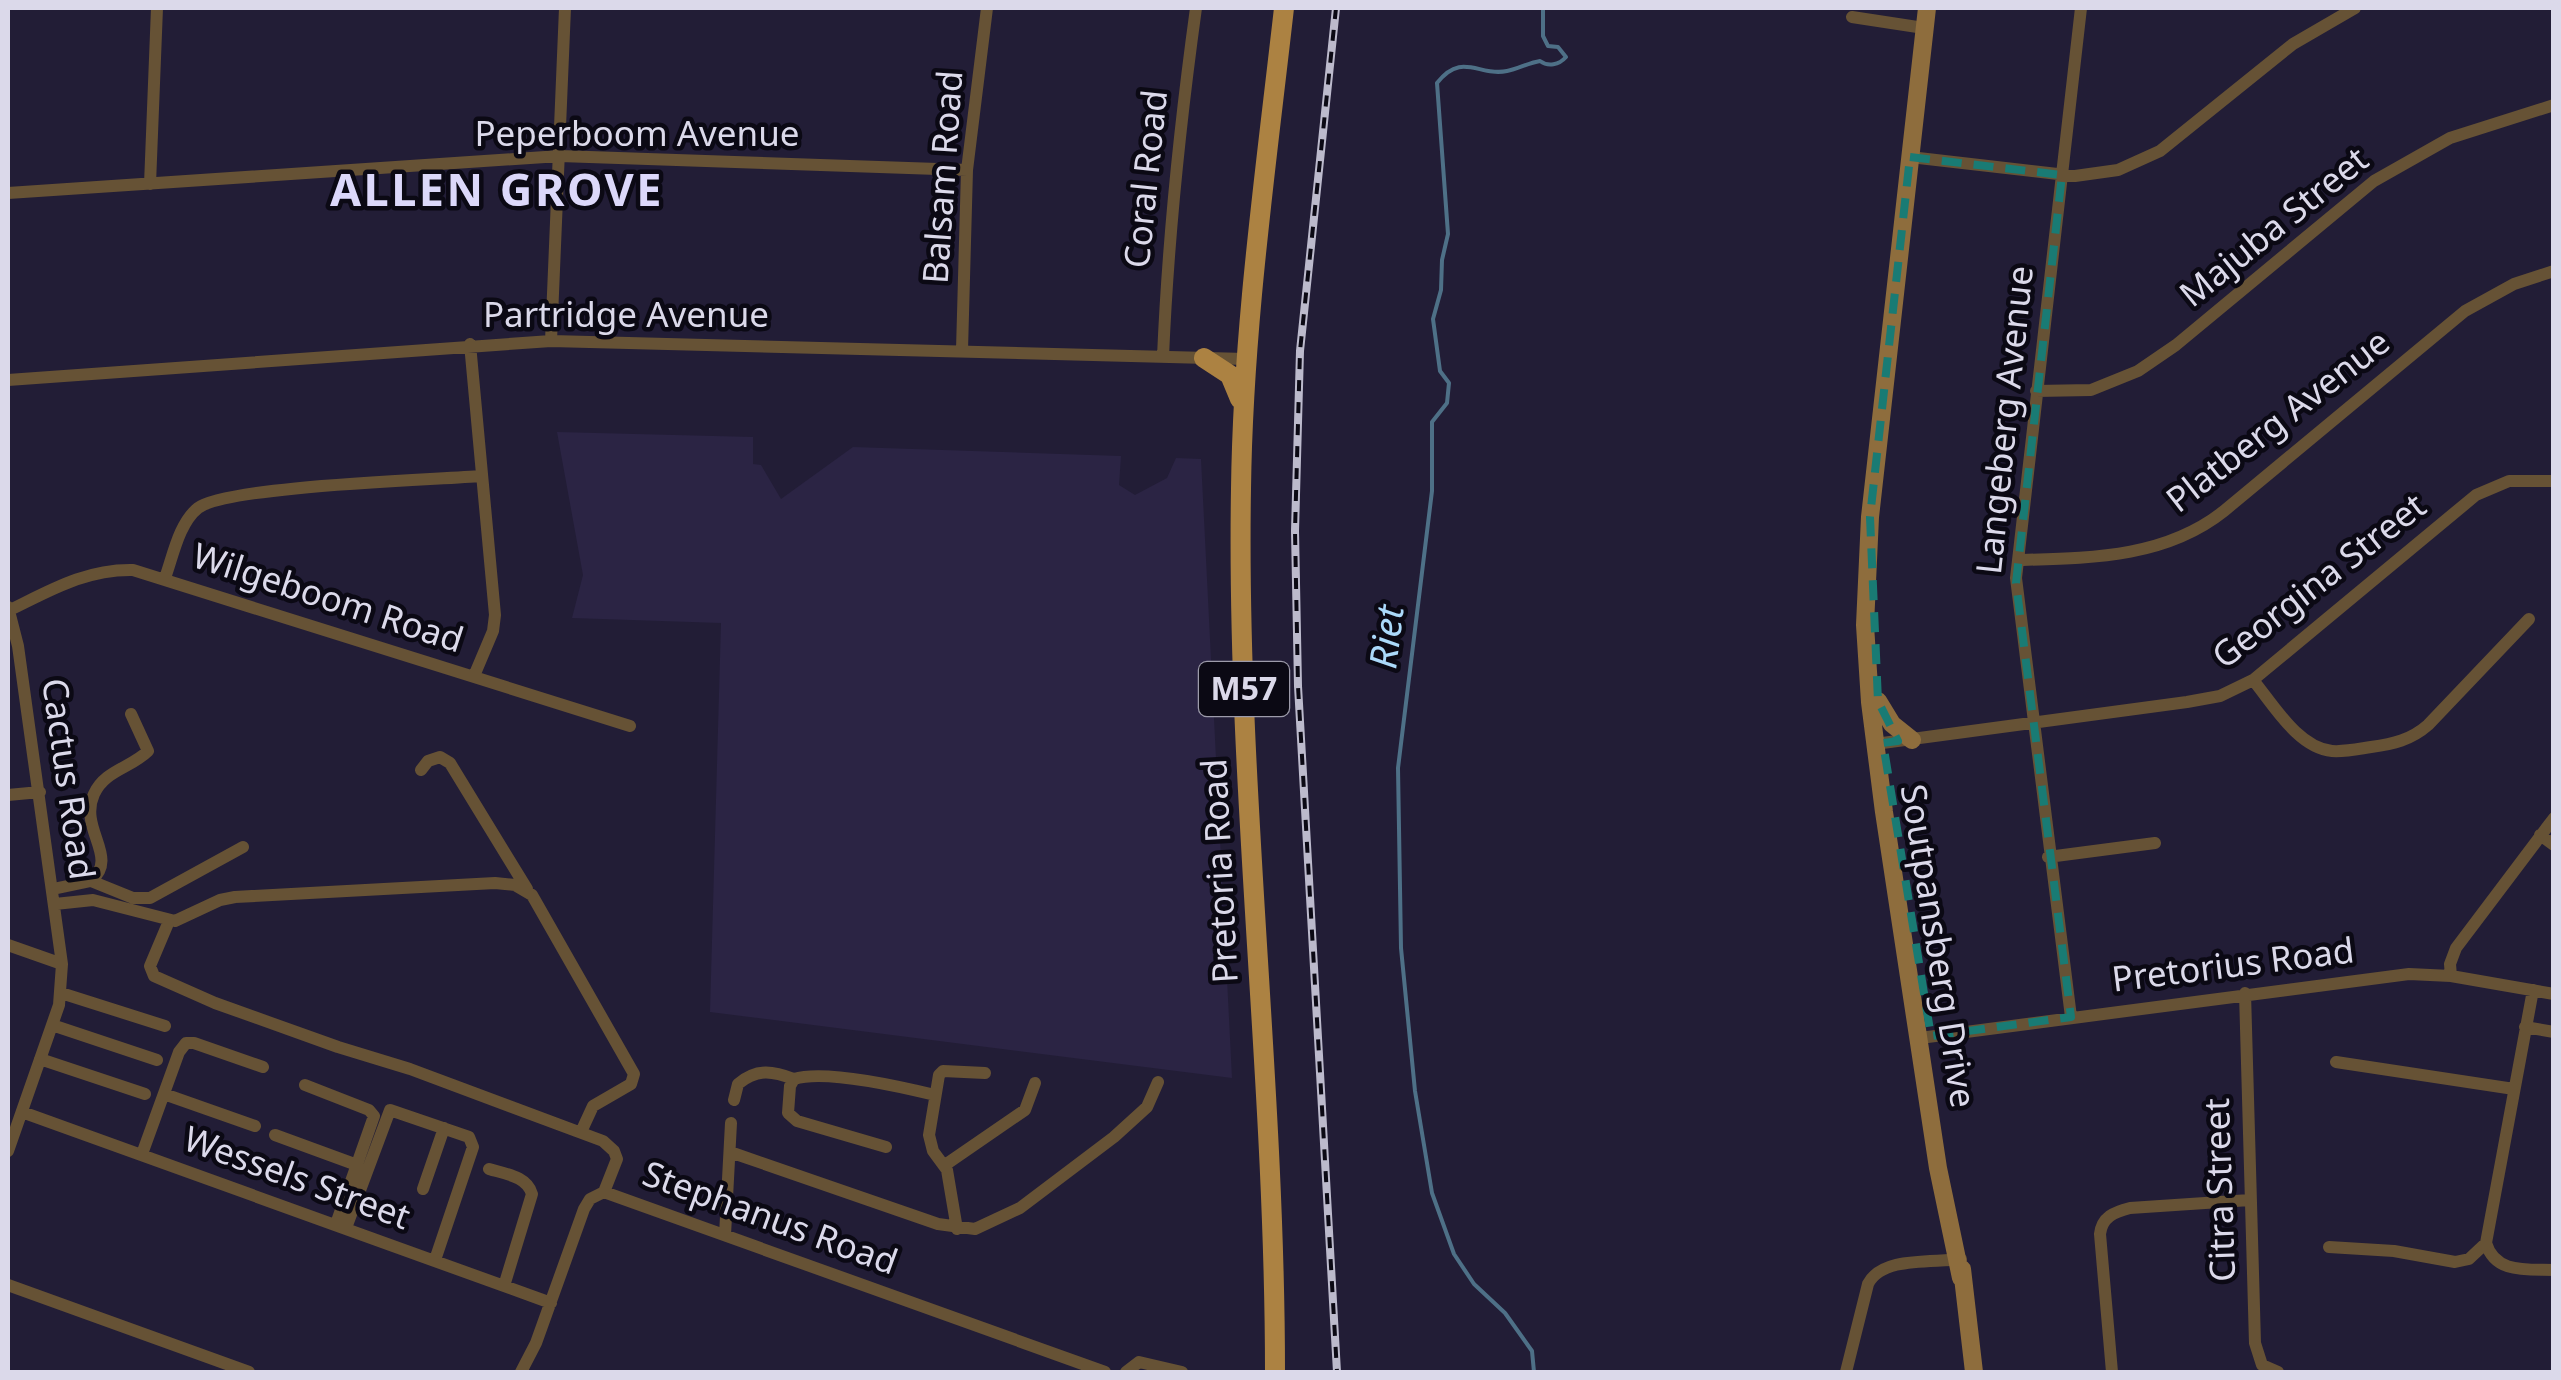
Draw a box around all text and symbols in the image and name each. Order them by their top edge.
street label: Balsam Road [911,69,972,285]
street label: Coral Road [1112,87,1177,270]
street label: Peperboom Avenue [474,109,800,156]
street label: Majuba Street [2169,135,2377,316]
district label: ALLEN GROVE [330,158,664,219]
street label: Langeberg Avenue [1964,263,2043,576]
street label: Partridge Avenue [483,290,769,337]
street label: Platberg Avenue [2156,318,2398,522]
street label: Georgina Street [2202,482,2435,678]
street label: Wilgeboom Road [187,531,470,662]
water label: Riet [1355,601,1415,671]
road number: M57 [1199,662,1289,716]
street label: Cactus Road [32,675,107,882]
street label: Pretoria Road [1189,758,1248,985]
street label: Soutpansberg Drive [1891,781,1988,1111]
street label: Pretorius Road [2109,925,2357,1002]
street label: Citra Street [2192,1097,2245,1283]
street label: Wessels Street [178,1114,417,1239]
street label: Stephanus Road [637,1149,904,1284]

